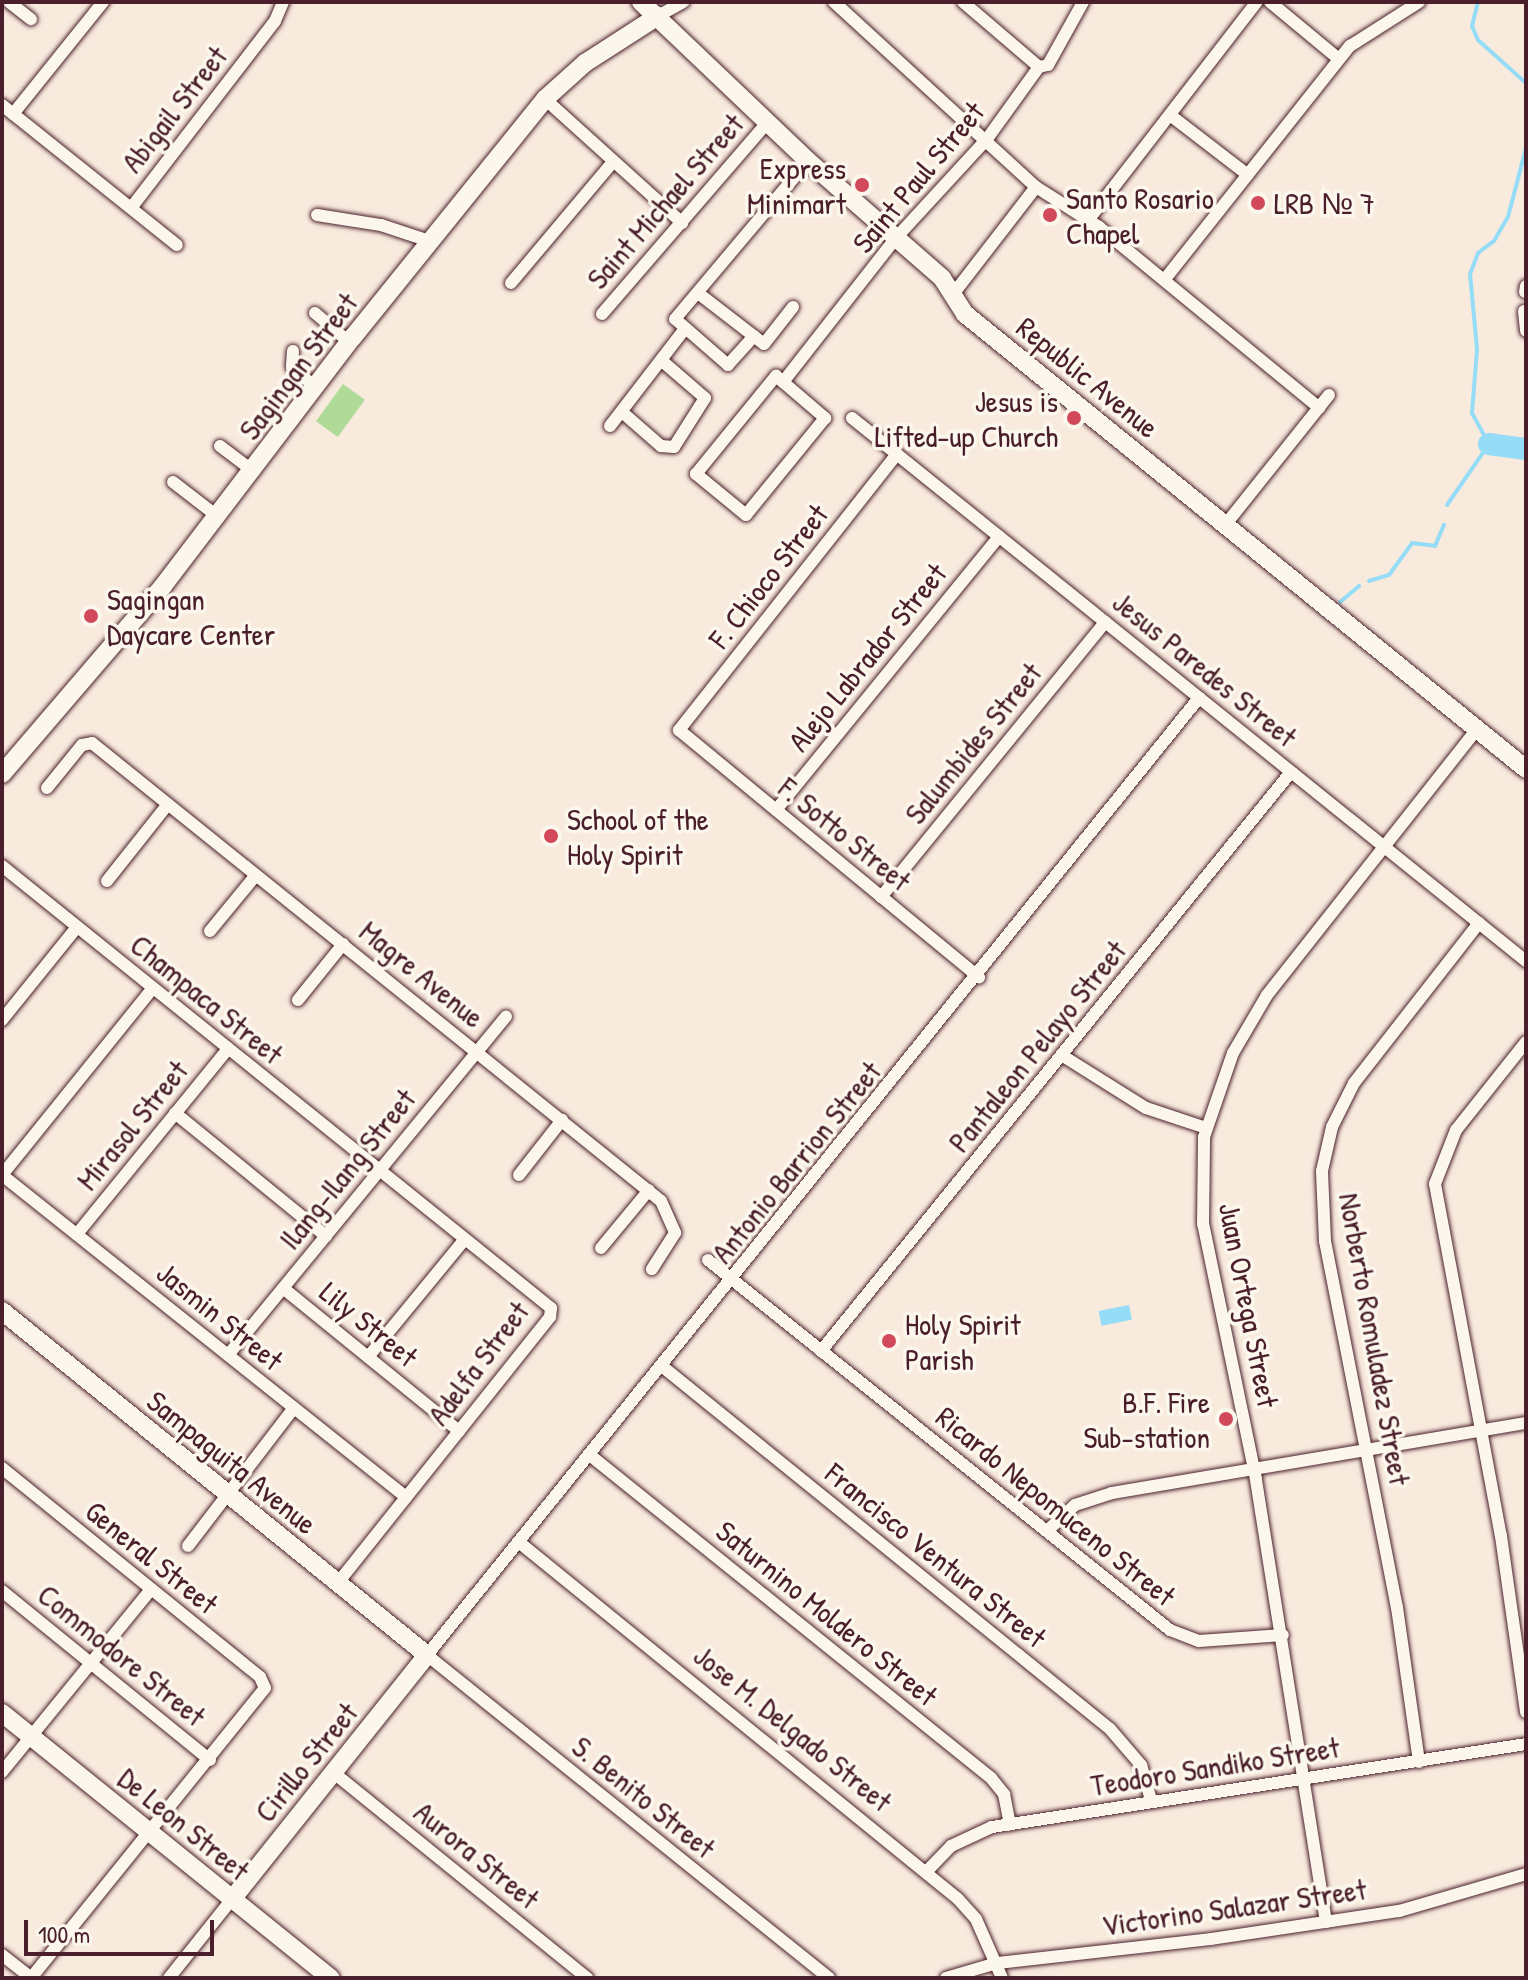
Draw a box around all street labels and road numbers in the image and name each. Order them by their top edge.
street label: Abigail Street [114,39,234,179]
street label: Saint Paul Street [844,94,992,260]
street label: Saint Michael Street [579,106,751,296]
street label: Sagingan Street [231,285,365,447]
street label: Republic Avenue [1010,309,1166,445]
street label: F. Chioco Street [701,497,835,655]
street label: Alejo Labrador Street [780,556,954,758]
street label: Jesus Paredes Street [1106,584,1304,754]
street label: Salumbides Street [897,655,1049,831]
street label: F. Sotto Street [772,770,918,898]
street label: Magre Avenue [353,913,491,1035]
street label: Champaca Street [123,927,291,1071]
street label: Pantaleon Pelayo Street [941,933,1133,1159]
street label: Mirasol Street [69,1053,195,1197]
street label: Antonio Barrion Street [704,1054,888,1270]
street label: Ilang-Ilang Street [271,1081,423,1257]
street label: Norberto Romuladez Street [1332,1190,1418,1488]
street label: Juan Ortega Street [1212,1200,1286,1410]
street label: Jasmin Street [150,1254,290,1378]
street label: Lily Street [313,1274,425,1374]
street label: Adelfa Street [420,1294,536,1432]
street label: Sampaguita Avenue [140,1383,324,1541]
street label: Ricardo Nepomuceno Street [929,1399,1183,1613]
street label: Francisco Ventura Street [818,1455,1054,1655]
street label: General Street [79,1493,225,1621]
street label: Saturnino Moldero Street [709,1513,945,1713]
street label: Commodore Street [31,1576,213,1734]
street label: Jose M. Delgado Street [687,1637,899,1819]
street label: Cirillo Street [247,1695,365,1829]
street label: S. Benito Street [565,1728,723,1866]
street label: Teodoro Sandiko Street [1088,1729,1342,1803]
street label: De Leon Street [111,1760,257,1888]
street label: Aurora Street [407,1794,547,1916]
street label: Victorino Salazar Street [1099,1871,1369,1943]

